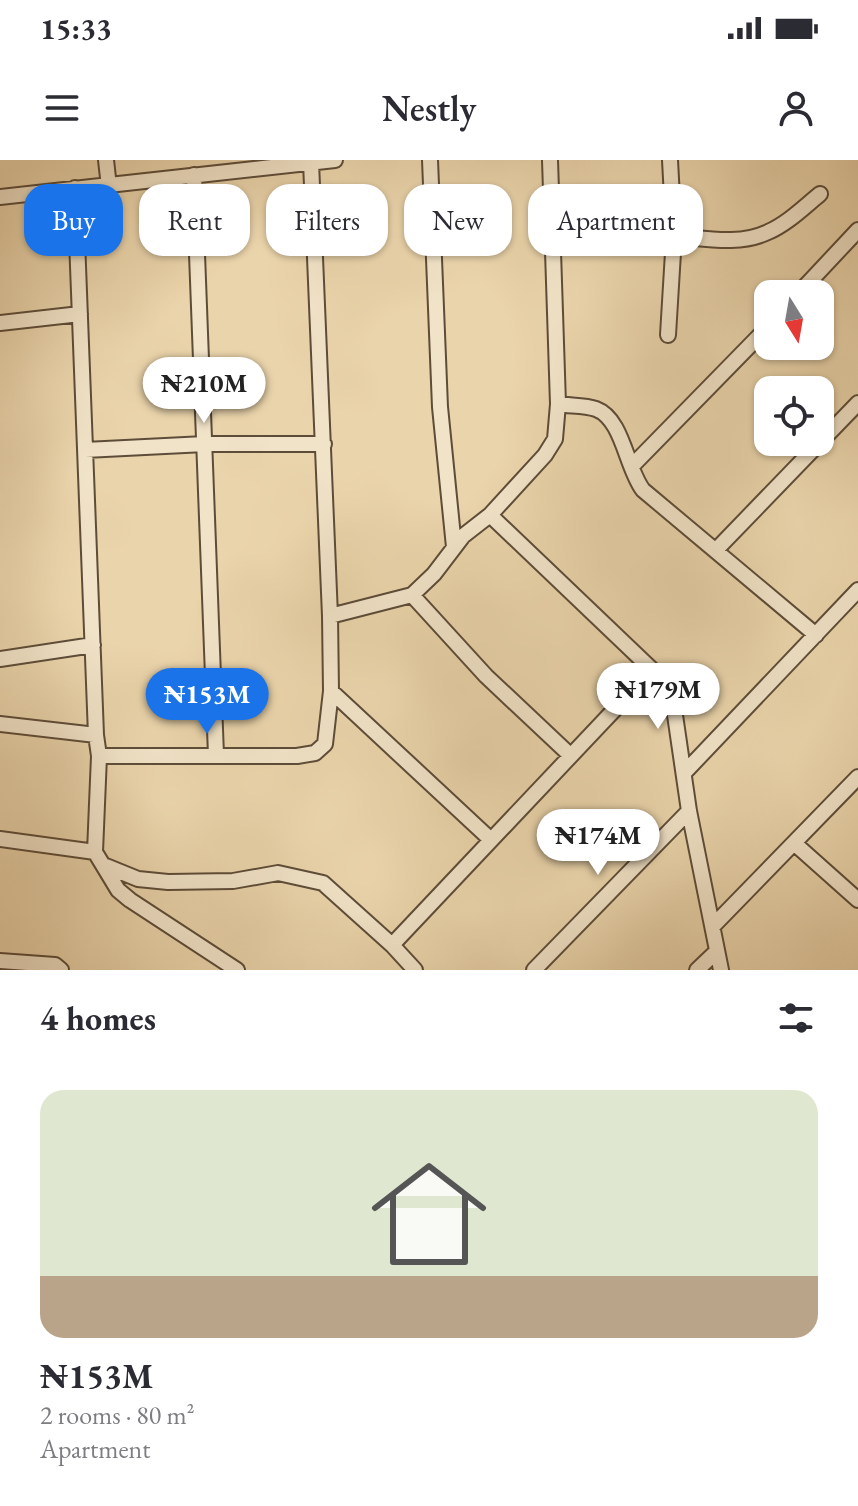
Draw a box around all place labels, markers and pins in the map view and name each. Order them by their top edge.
pin: ₦210M [148,357,260,425]
pin: ₦179M [602,663,714,731]
pin: ₦153M [151,668,263,736]
pin: ₦174M [542,809,654,877]

